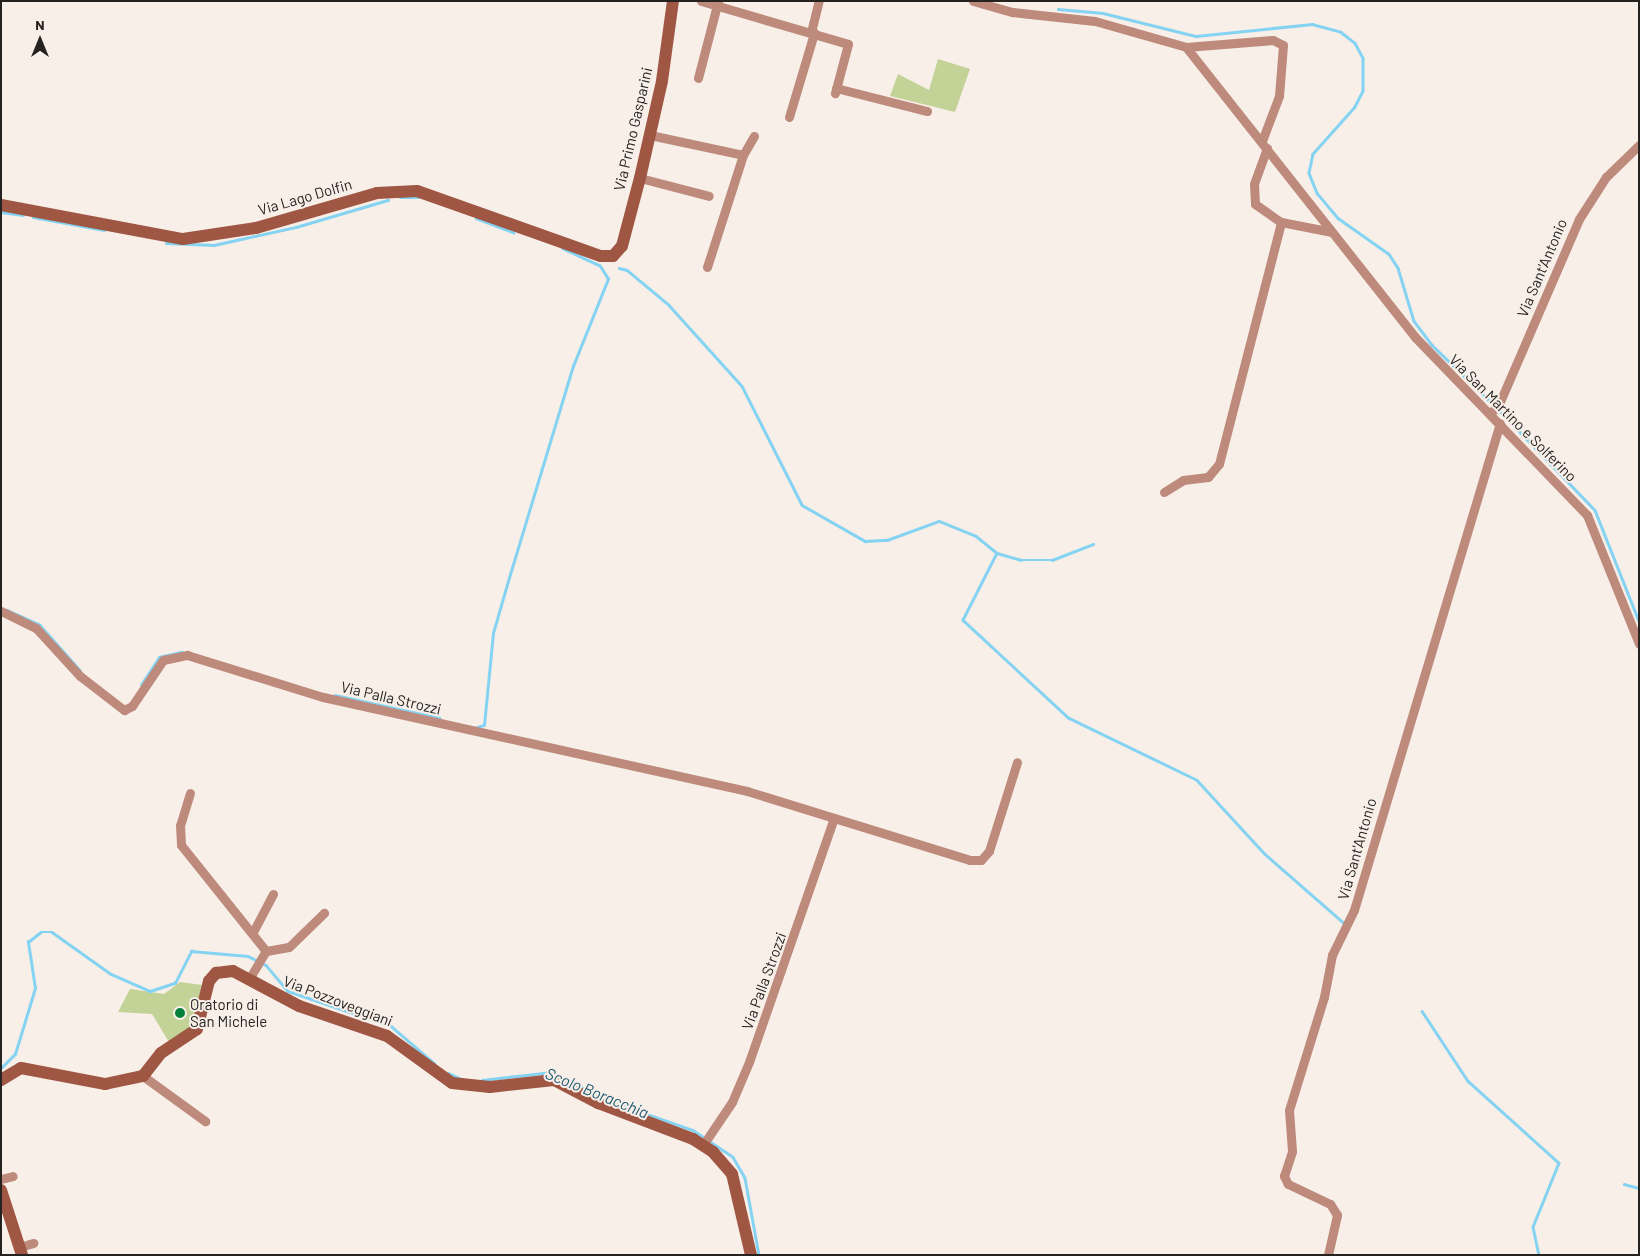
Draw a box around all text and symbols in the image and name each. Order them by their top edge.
north arrow [15,15,65,65]
text: N [35,16,45,33]
street label: Via Primo Gasparini [610,66,656,192]
street label: Via Lago Dolfin [256,175,354,219]
street label: Via Sant'Antonio [1513,216,1571,320]
street label: Via San Martino e Solferino [1446,351,1580,485]
street label: Via Palla Strozzi [339,678,443,718]
street label: Via Sant'Antonio [1334,796,1380,902]
street label: Via Palla Strozzi [738,930,790,1032]
street label: Via Pozzoveggiani [281,972,395,1030]
place label: Oratorio di San Michele [190,995,267,1030]
marker: Oratorio di San Michele [174,1007,186,1019]
water label: Scolo Boracchia [543,1064,651,1122]

